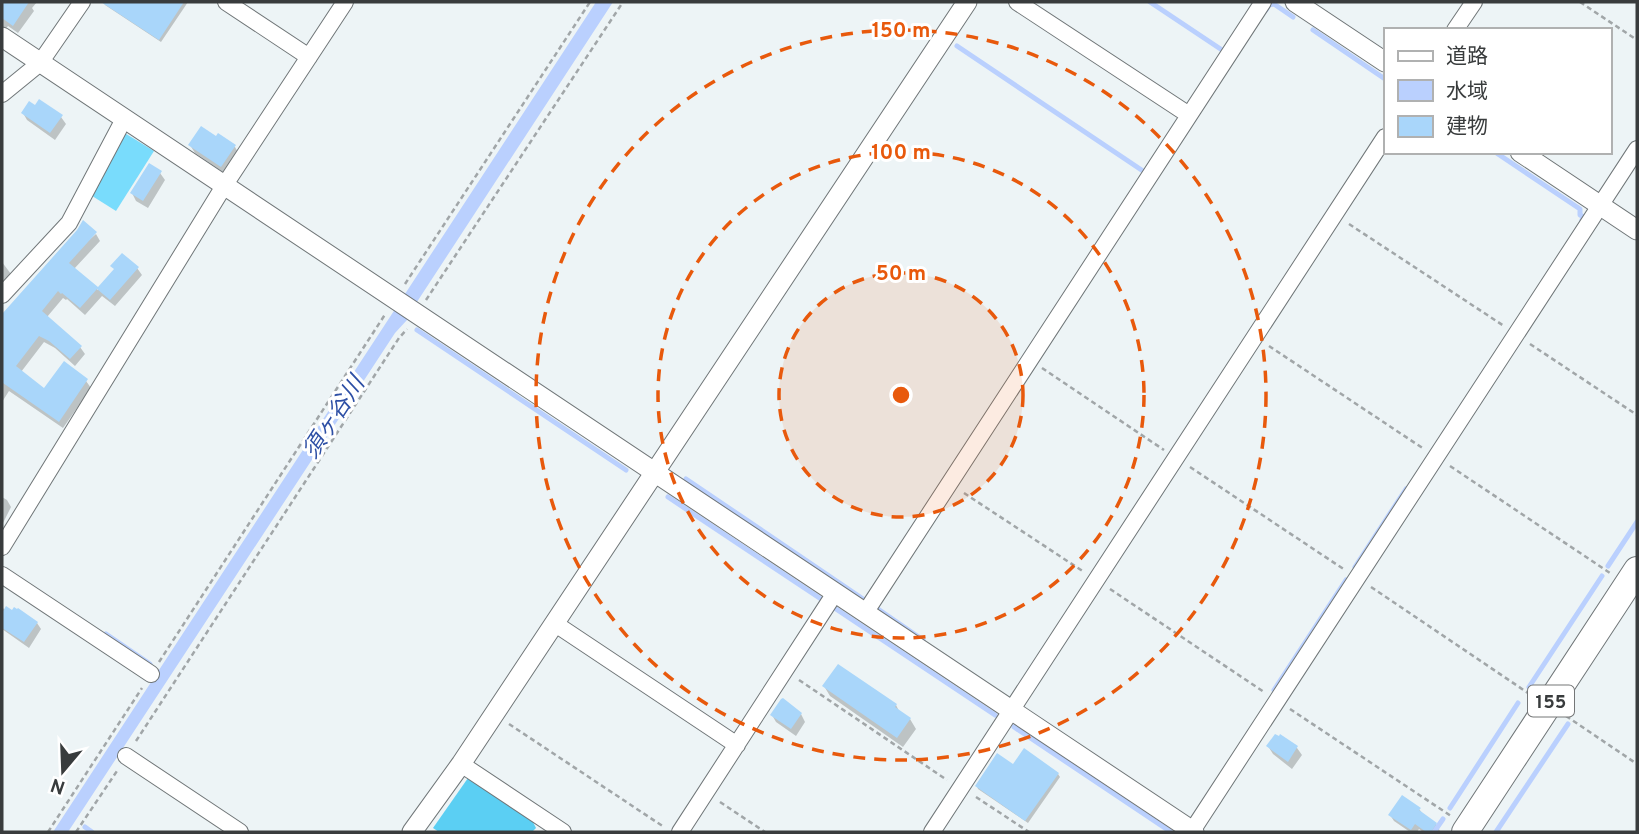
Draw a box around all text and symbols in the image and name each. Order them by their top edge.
text: 150 m [872,18,930,45]
legend [1384,28,1611,154]
text: 道路 [1446,44,1488,71]
text: 水域 [1446,79,1488,106]
text: 建物 [1446,114,1488,141]
text: 100 m [871,140,931,167]
text: 50 m [876,261,926,288]
water label: 須ヶ谷川 [298,369,374,465]
centre of rings [889,383,913,407]
road number: 155 [1528,686,1574,716]
north arrow [28,736,98,806]
text: N [48,772,68,799]

